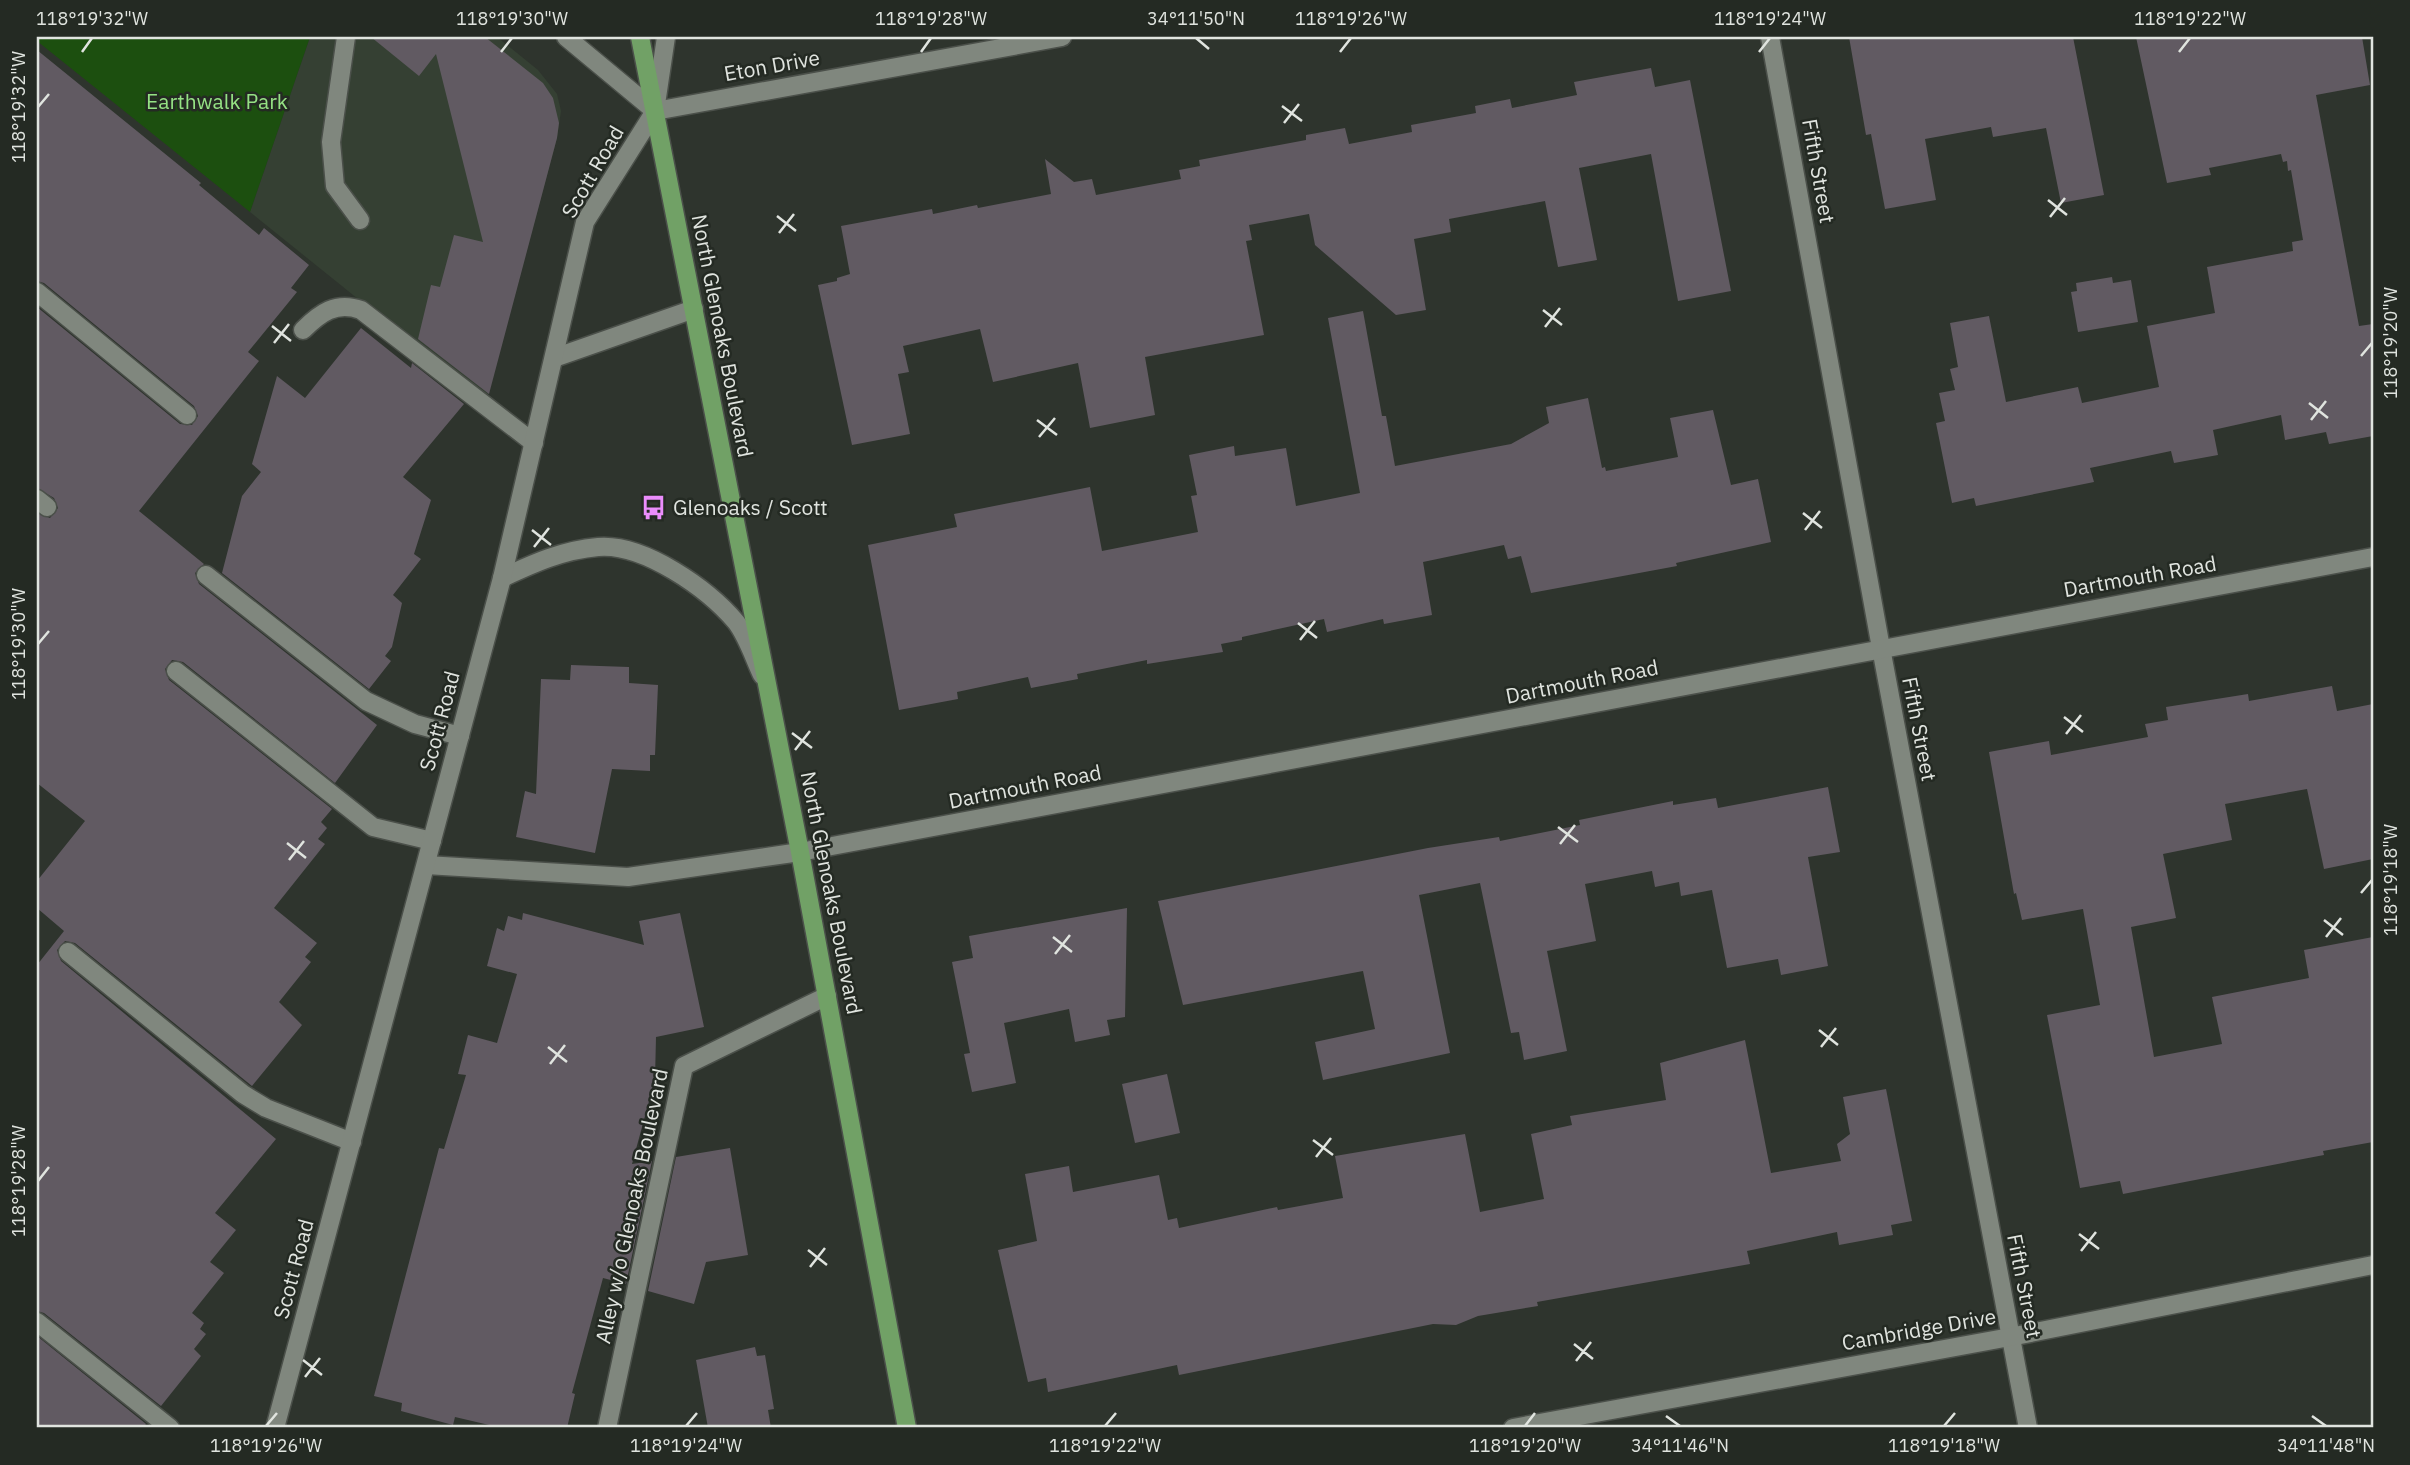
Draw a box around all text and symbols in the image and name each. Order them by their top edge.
text: 118°19'32"W [36,7,148,30]
text: 118°19'30"W [456,7,568,30]
text: 118°19'28"W [875,7,987,30]
text: 34°11'50"N [1147,7,1245,30]
text: 118°19'26"W [1295,7,1407,30]
text: 118°19'24"W [1714,7,1826,30]
text: 118°19'22"W [2134,7,2246,30]
street label: Eton Drive [722,43,822,87]
text: 118°19'32"W [7,51,30,163]
park label: Earthwalk Park [146,87,288,115]
street label: Fifth Street [1796,116,1842,225]
street label: Scott Road [554,120,630,223]
street label: North Glenoaks Boulevard [686,212,760,460]
text: 118°19'20"W [2379,287,2402,399]
place label: Glenoaks / Scott [673,493,828,521]
bus stop icon: Glenoaks / Scott [639,494,667,522]
street label: Dartmouth Road [2061,549,2219,603]
text: 118°19'30"W [7,588,30,700]
street label: Dartmouth Road [1503,652,1661,710]
street label: Scott Road [412,668,466,774]
street label: Fifth Street [1896,674,1944,783]
street label: Dartmouth Road [946,757,1104,815]
street label: North Glenoaks Boulevard [795,769,869,1017]
text: 118°19'18"W [2379,824,2402,936]
street label: Alley w/o Glenoaks Boulevard [588,1066,674,1346]
text: 118°19'28"W [7,1125,30,1237]
street label: Scott Road [266,1216,320,1322]
street label: Fifth Street [2001,1231,2049,1340]
street label: Cambridge Drive [1840,1302,1998,1356]
text: 118°19'26"W [210,1434,322,1457]
text: 118°19'24"W [630,1434,742,1457]
text: 118°19'22"W [1049,1434,1161,1457]
text: 118°19'20"W [1469,1434,1581,1457]
text: 34°11'46"N [1631,1434,1729,1457]
text: 118°19'18"W [1888,1434,2000,1457]
text: 34°11'48"N [2277,1434,2375,1457]

